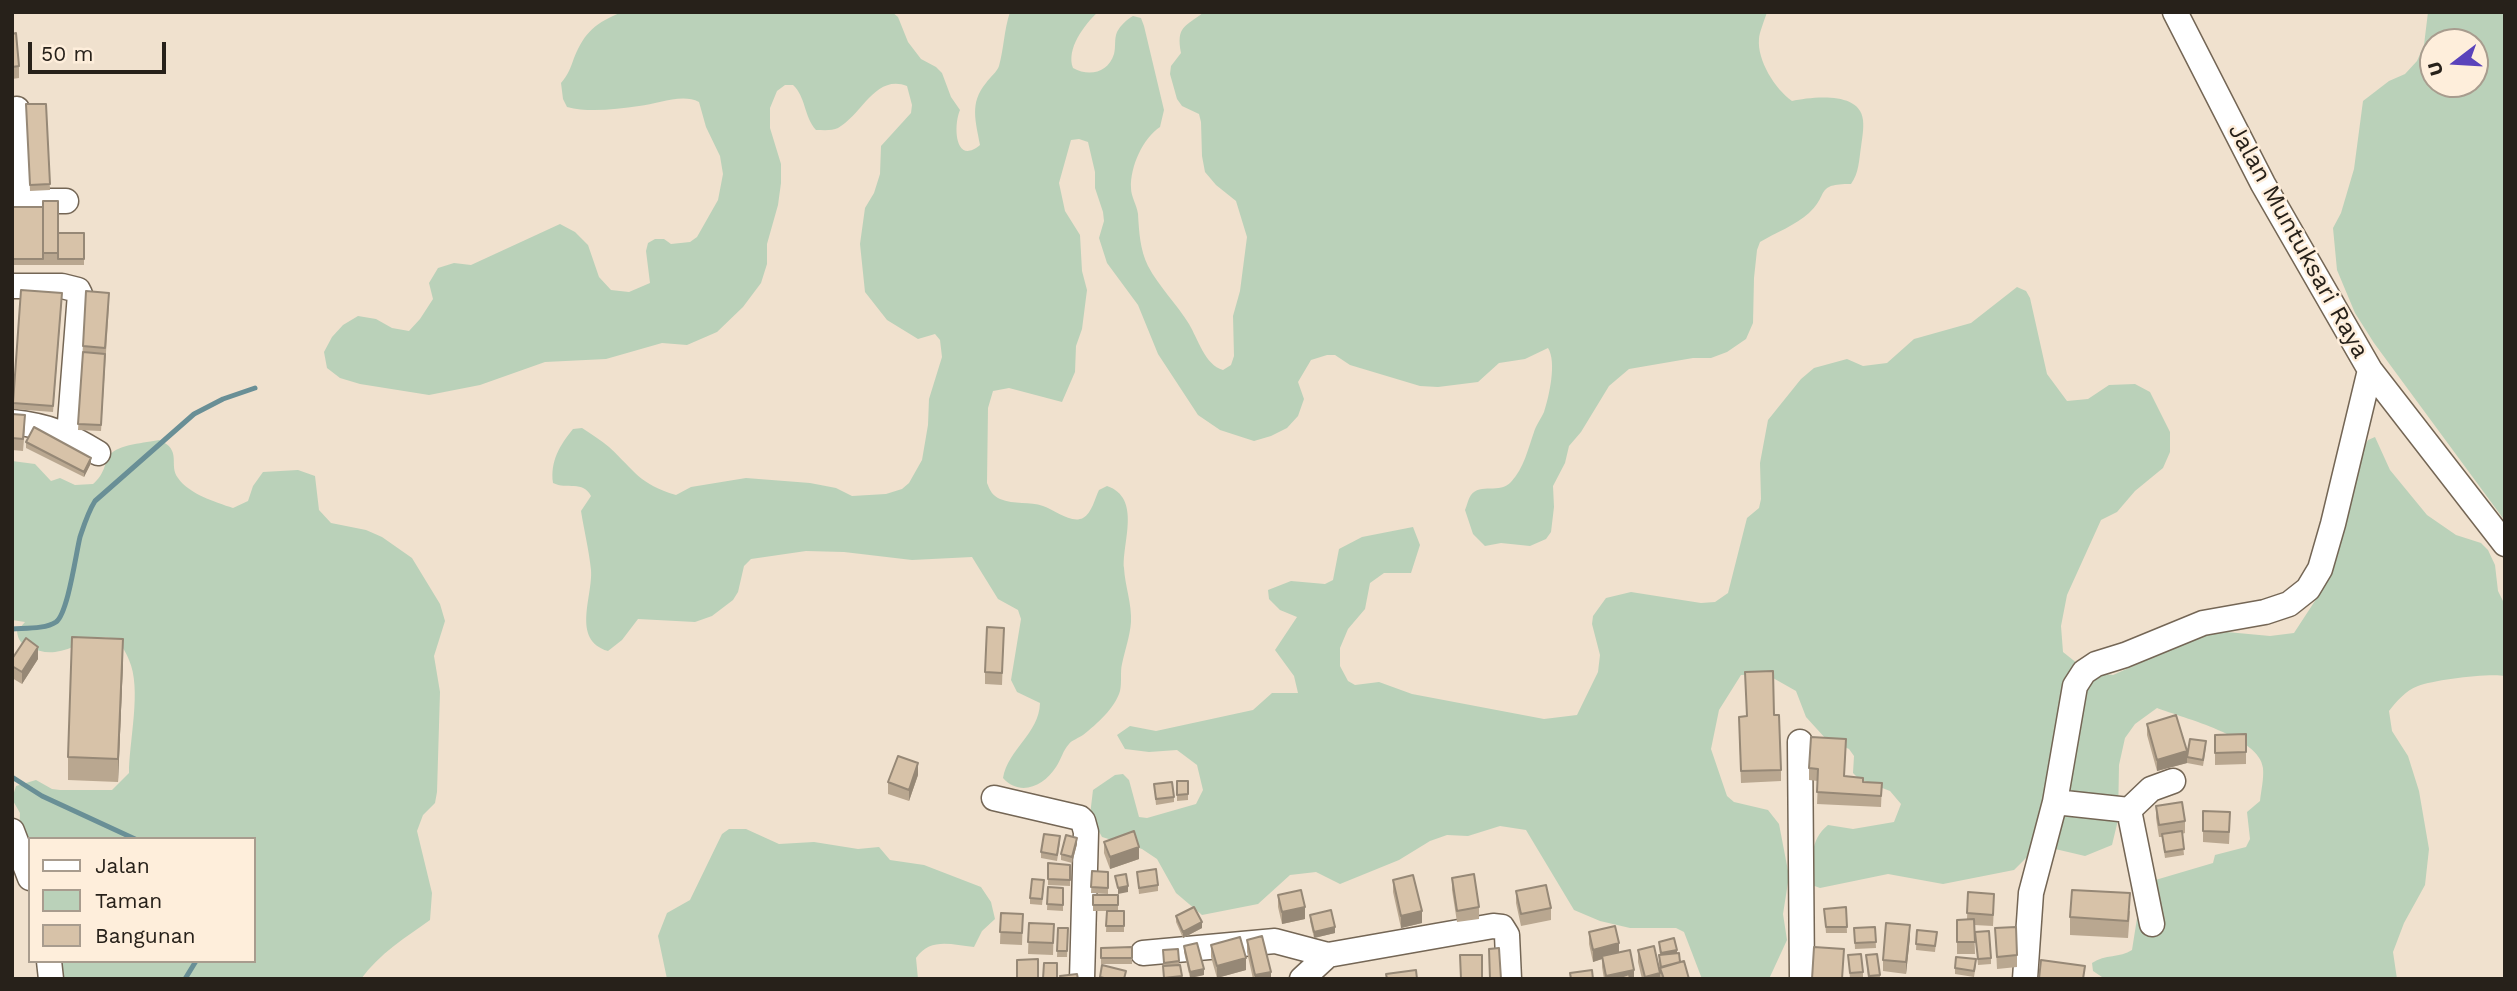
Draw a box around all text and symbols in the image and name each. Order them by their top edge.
scale bar [32,28,170,72]
north arrow [2419,28,2489,98]
text: 50 m [41,41,93,66]
text: U [2422,59,2448,79]
street label: Jalan Muntuksari Raya [2221,119,2375,363]
legend [28,837,256,963]
text: Jalan [95,853,150,878]
text: Taman [95,888,162,913]
text: Bangunan [95,923,196,948]

